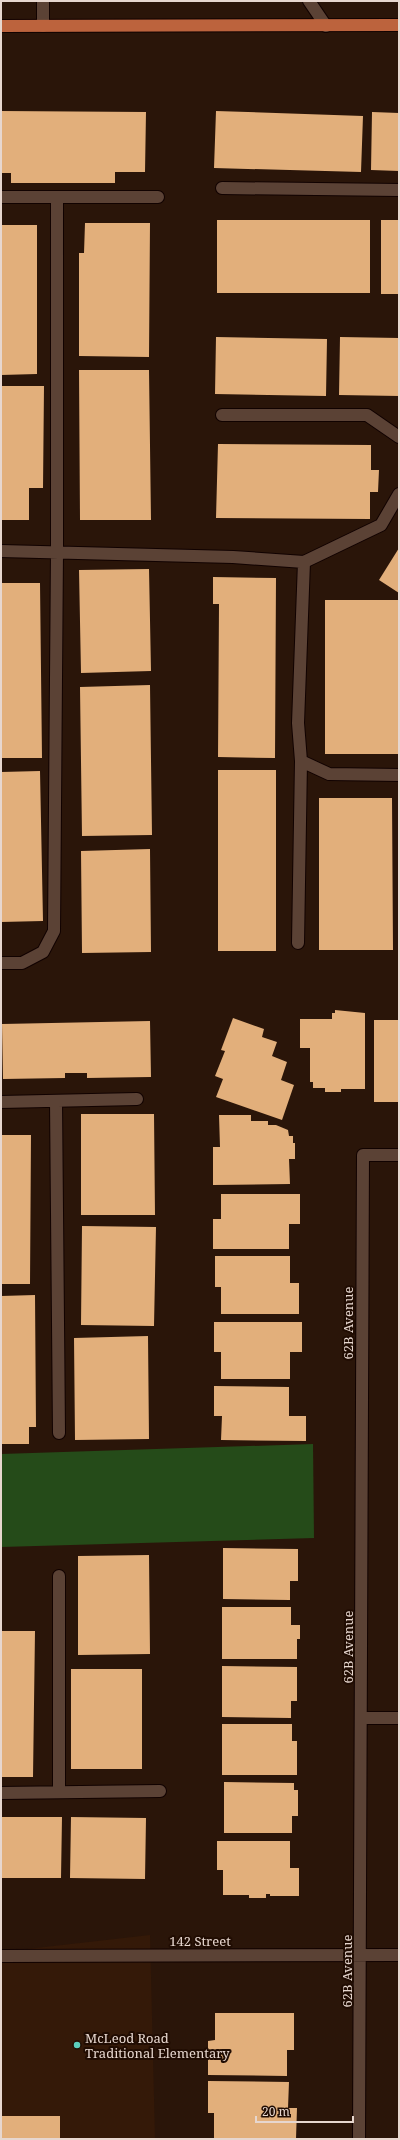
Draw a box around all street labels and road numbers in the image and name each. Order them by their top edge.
street label: 62B Avenue [339,1287,357,1359]
street label: 62B Avenue [339,1611,357,1683]
street label: 142 Street [169,1932,231,1950]
street label: 62B Avenue [338,1935,356,2007]

